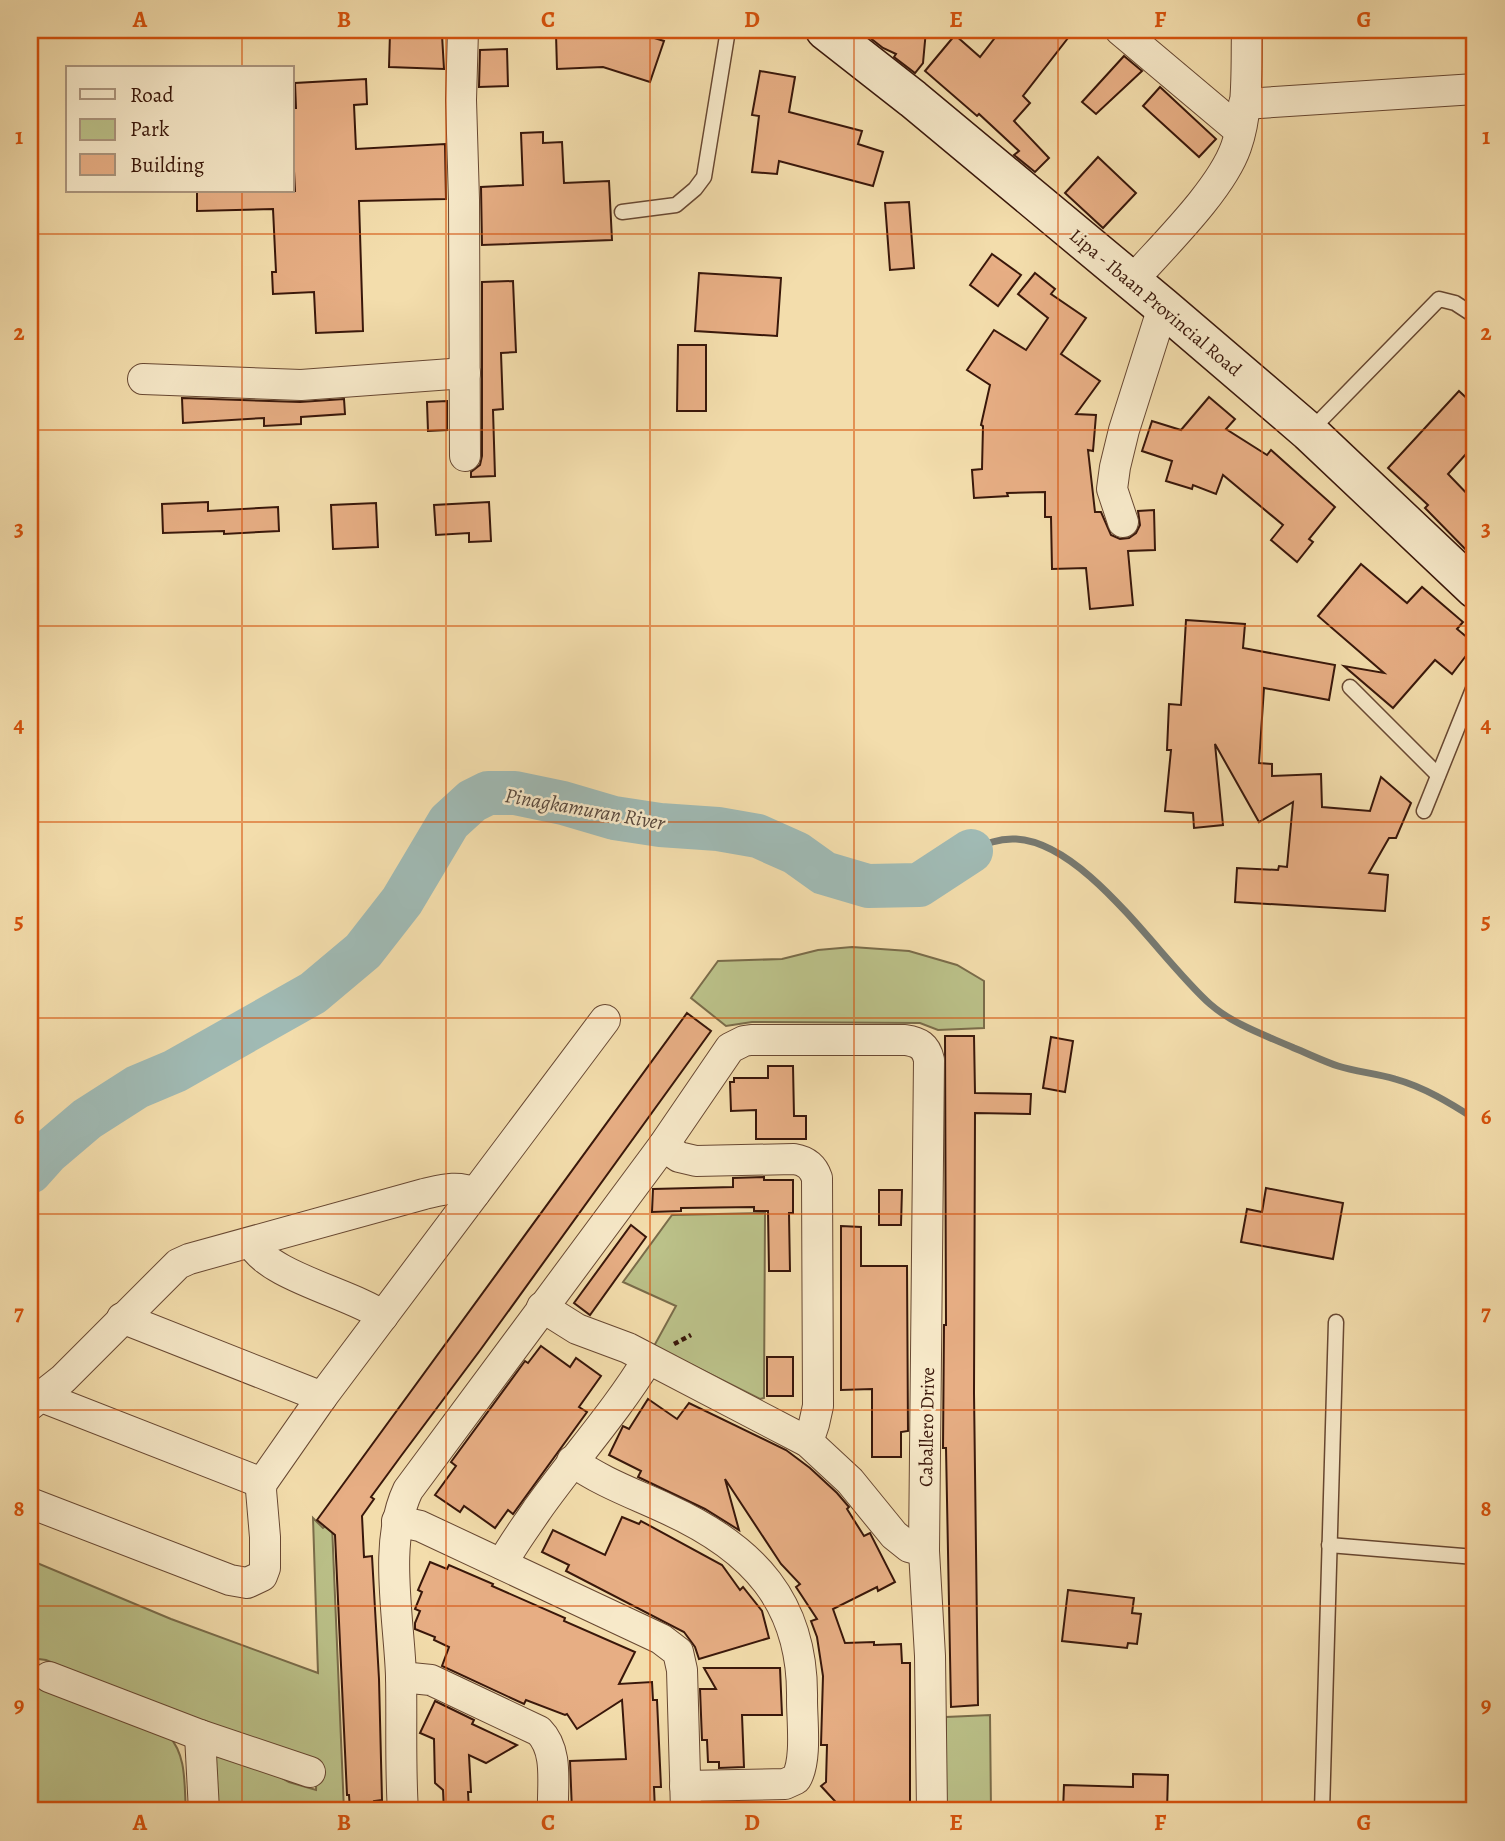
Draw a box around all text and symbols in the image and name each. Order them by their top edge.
text: A [132,4,148,35]
text: B [337,4,351,35]
text: C [541,4,555,35]
text: D [744,4,760,35]
text: E [949,4,963,35]
text: F [1154,4,1167,35]
text: G [1356,4,1372,35]
legend [66,66,294,192]
text: Road [130,81,174,109]
text: Park [130,115,170,143]
text: 1 [15,121,23,152]
text: 1 [1482,121,1490,152]
text: Building [130,151,205,179]
street label: Lipa - Ibaan Provincial Road [1064,223,1248,383]
text: 2 [13,317,25,348]
text: 2 [1480,317,1492,348]
text: 3 [14,513,24,544]
text: 3 [1481,513,1491,544]
text: 4 [14,709,25,740]
text: 4 [1481,709,1492,740]
water label: Pinagkamuran River [503,781,668,837]
text: 5 [14,905,24,936]
text: 5 [1481,905,1491,936]
text: 6 [14,1101,25,1132]
text: 6 [1481,1101,1492,1132]
text: 7 [14,1297,24,1328]
text: 7 [1481,1297,1491,1328]
street label: Caballero Drive [913,1367,941,1487]
text: 8 [13,1493,25,1524]
text: 8 [1480,1493,1492,1524]
text: 9 [14,1689,24,1720]
text: 9 [1481,1689,1491,1720]
text: A [132,1807,148,1838]
text: B [337,1807,351,1838]
text: C [541,1807,555,1838]
text: D [744,1807,760,1838]
text: E [949,1807,963,1838]
text: F [1154,1807,1167,1838]
text: G [1356,1807,1372,1838]

